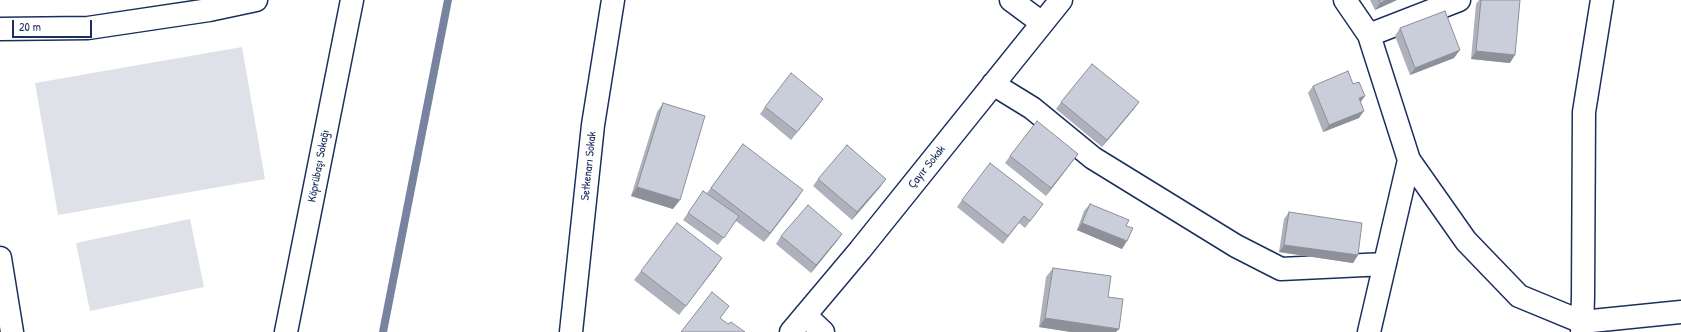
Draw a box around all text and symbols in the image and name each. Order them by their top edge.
scale bar [14,12,94,38]
text: 20 m [19,18,41,35]
street label: Köprübaşı Sokağı [305,129,333,203]
street label: Setkenarı Sokak [578,131,600,201]
street label: Çayır Sokak [905,142,949,192]

